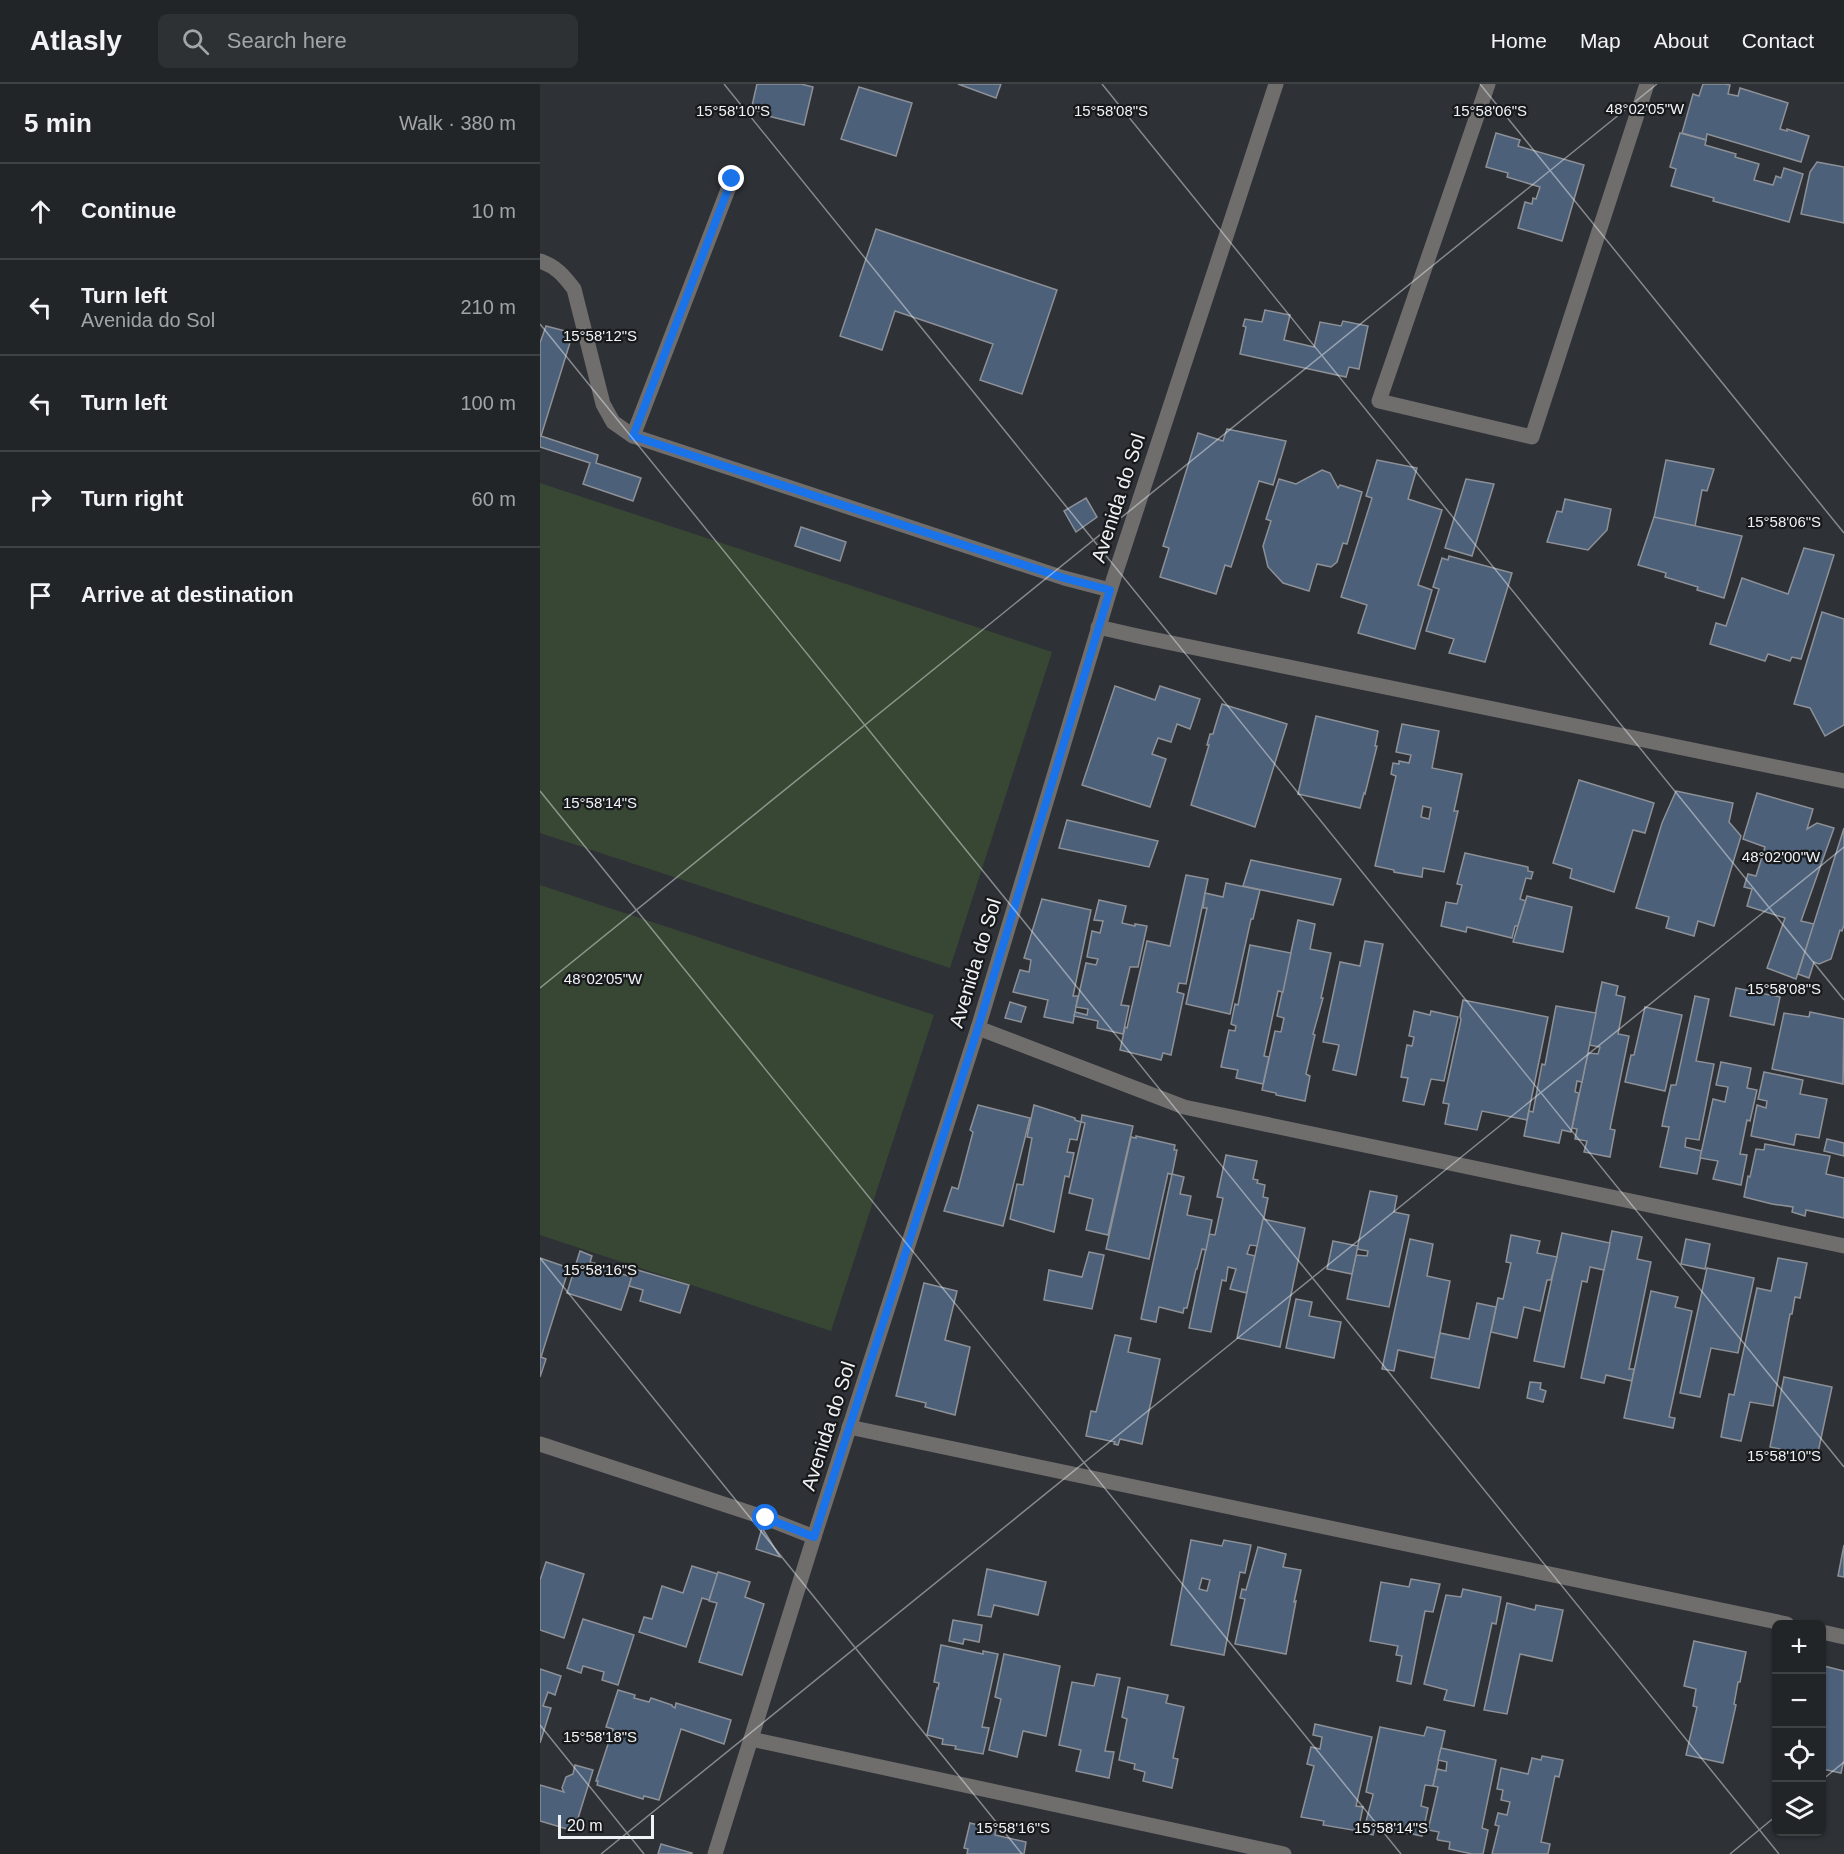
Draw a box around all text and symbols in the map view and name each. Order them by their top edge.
search box [158,14,578,68]
text: Atlasly [30,25,122,56]
icon: search [179,25,212,58]
text: Search here [227,28,347,53]
text: Home [1491,29,1547,52]
text: Map [1580,29,1621,52]
text: About [1654,29,1709,52]
text: Contact [1742,29,1814,52]
text: 48°02'05"W [1606,100,1685,117]
text: 15°58'10"S [696,102,770,119]
text: 15°58'08"S [1074,102,1148,119]
text: 15°58'06"S [1453,102,1527,119]
text: 5 min [24,108,92,138]
text: Walk · 380 m [399,112,516,134]
route end [718,165,744,191]
icon: ahead [24,195,57,228]
text: Continue [81,198,176,223]
text: 10 m [472,200,516,222]
text: Turn left [81,283,167,308]
icon: left [24,291,57,324]
text: 210 m [460,296,516,318]
text: Avenida do Sol [81,309,215,331]
text: 15°58'12"S [563,327,637,344]
icon: left [24,387,57,420]
text: Turn left [81,390,167,415]
text: 100 m [460,392,516,414]
street label: Avenida do Sol [1087,431,1149,565]
icon: right [24,483,57,516]
text: Turn right [81,486,183,511]
text: 60 m [472,488,516,510]
text: 15°58'06"S [1747,513,1821,530]
icon: arrive [24,579,57,612]
text: Arrive at destination [81,582,294,607]
text: 15°58'14"S [563,794,637,811]
text: 48°02'00"W [1742,848,1821,865]
street label: Avenida do Sol [945,896,1005,1030]
text: 48°02'05"W [564,970,643,987]
text: 15°58'08"S [1747,980,1821,997]
text: 15°58'16"S [563,1261,637,1278]
street label: Avenida do Sol [797,1359,859,1493]
text: 15°58'10"S [1747,1447,1821,1464]
route start [752,1504,778,1530]
map controls [1772,1620,1826,1836]
button: + [1772,1620,1826,1674]
button: − [1772,1674,1826,1728]
text: 15°58'18"S [563,1728,637,1745]
button: locate [1772,1728,1826,1782]
button: layers [1772,1782,1826,1836]
scale bar [558,1812,654,1840]
text: 20 m [567,1817,603,1834]
text: 15°58'16"S [976,1819,1050,1836]
text: 15°58'14"S [1354,1819,1428,1836]

